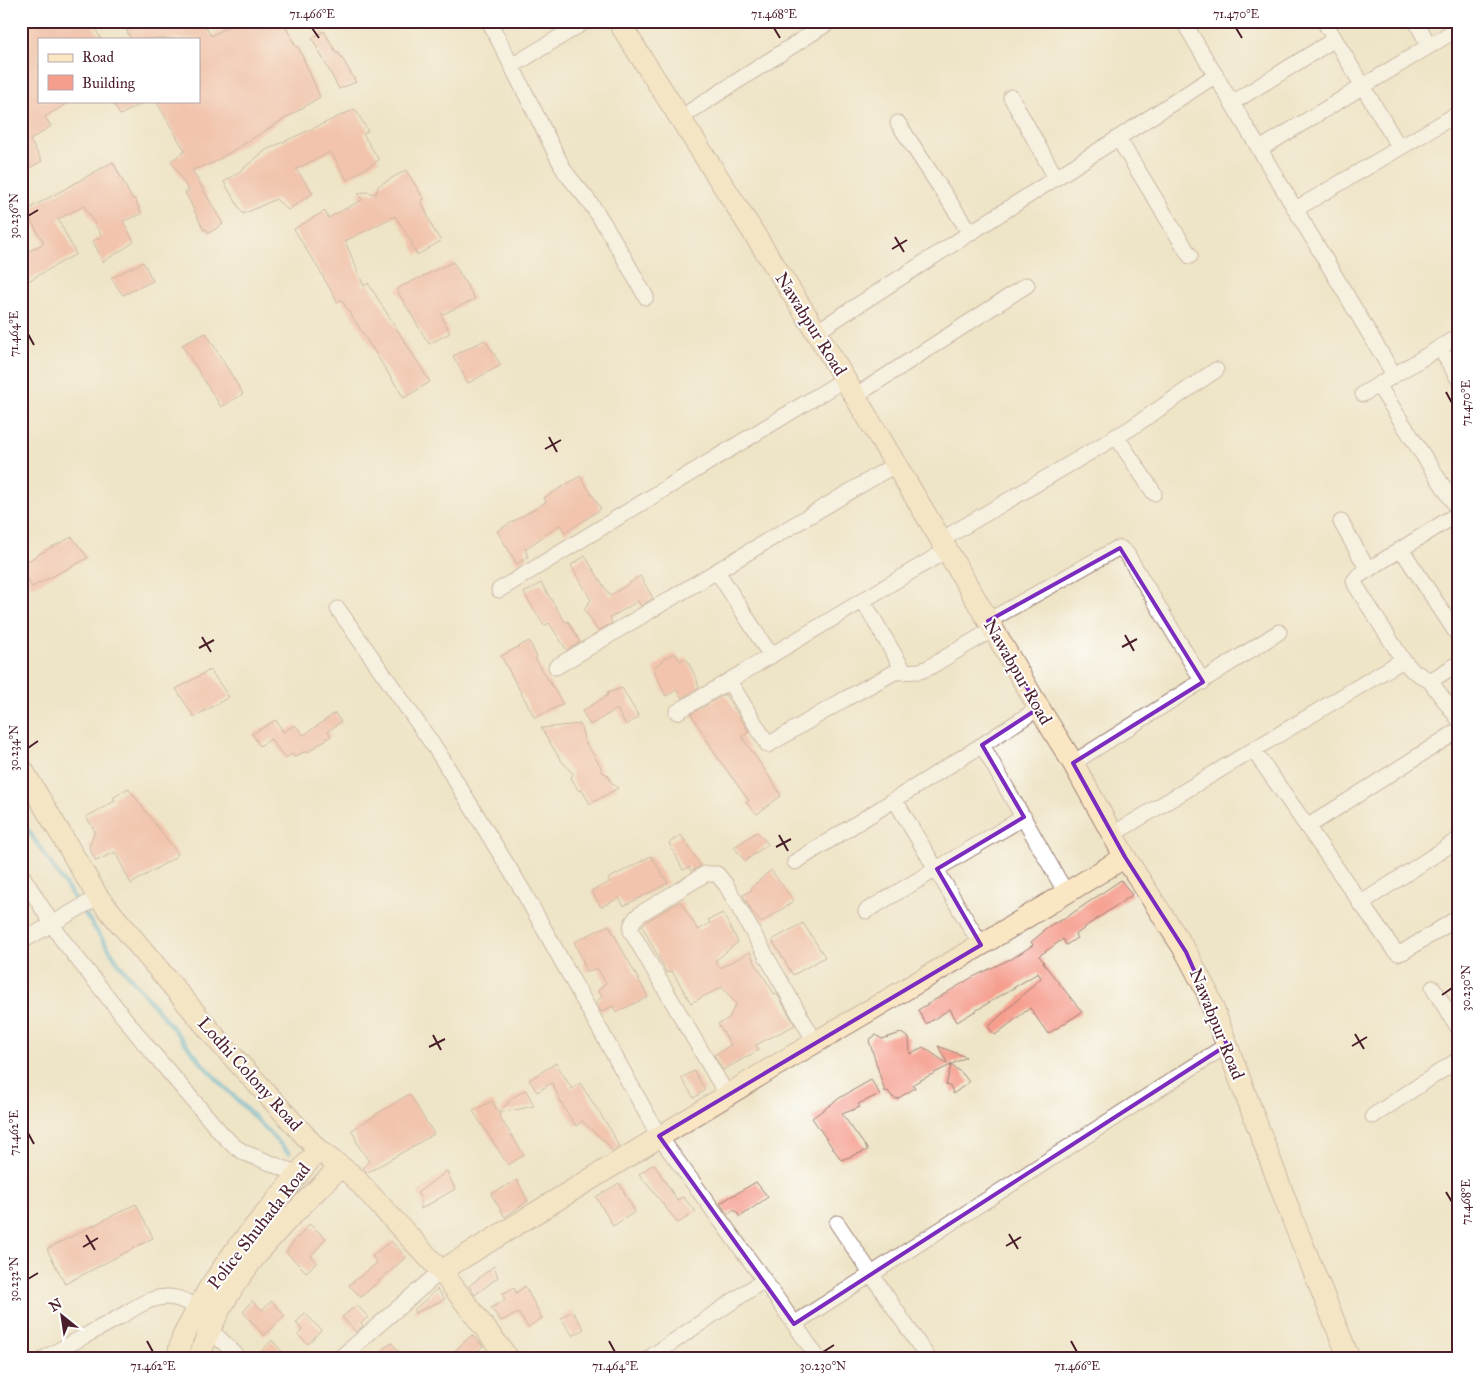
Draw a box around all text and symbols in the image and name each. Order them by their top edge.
text: 71.466°E [289,7,335,21]
text: 71.468°E [751,7,797,21]
text: 71.470°E [1213,7,1260,21]
legend [38,38,200,102]
text: Road [82,48,114,66]
text: Building [82,74,136,92]
text: 30.236°N [7,193,21,239]
street label: Nawabpur Road [770,268,852,380]
text: 71.464°E [7,310,21,357]
text: 71.470°E [1459,379,1473,426]
street label: Nawabpur Road [979,615,1057,729]
text: 30.234°N [7,725,21,771]
street label: Nawabpur Road [1185,965,1249,1083]
text: 30.230°N [1459,965,1473,1011]
street label: Lodhi Colony Road [193,1012,307,1136]
text: 71.462°E [7,1110,21,1156]
street label: Police Shuhada Road [203,1159,315,1293]
text: 71.468°E [1459,1179,1473,1225]
text: 30.232°N [7,1256,21,1302]
north arrow [38,1292,88,1342]
text: N [46,1295,65,1316]
text: 71.462°E [130,1359,176,1373]
text: 71.464°E [592,1359,639,1373]
text: 30.230°N [800,1359,846,1373]
text: 71.466°E [1054,1359,1100,1373]

